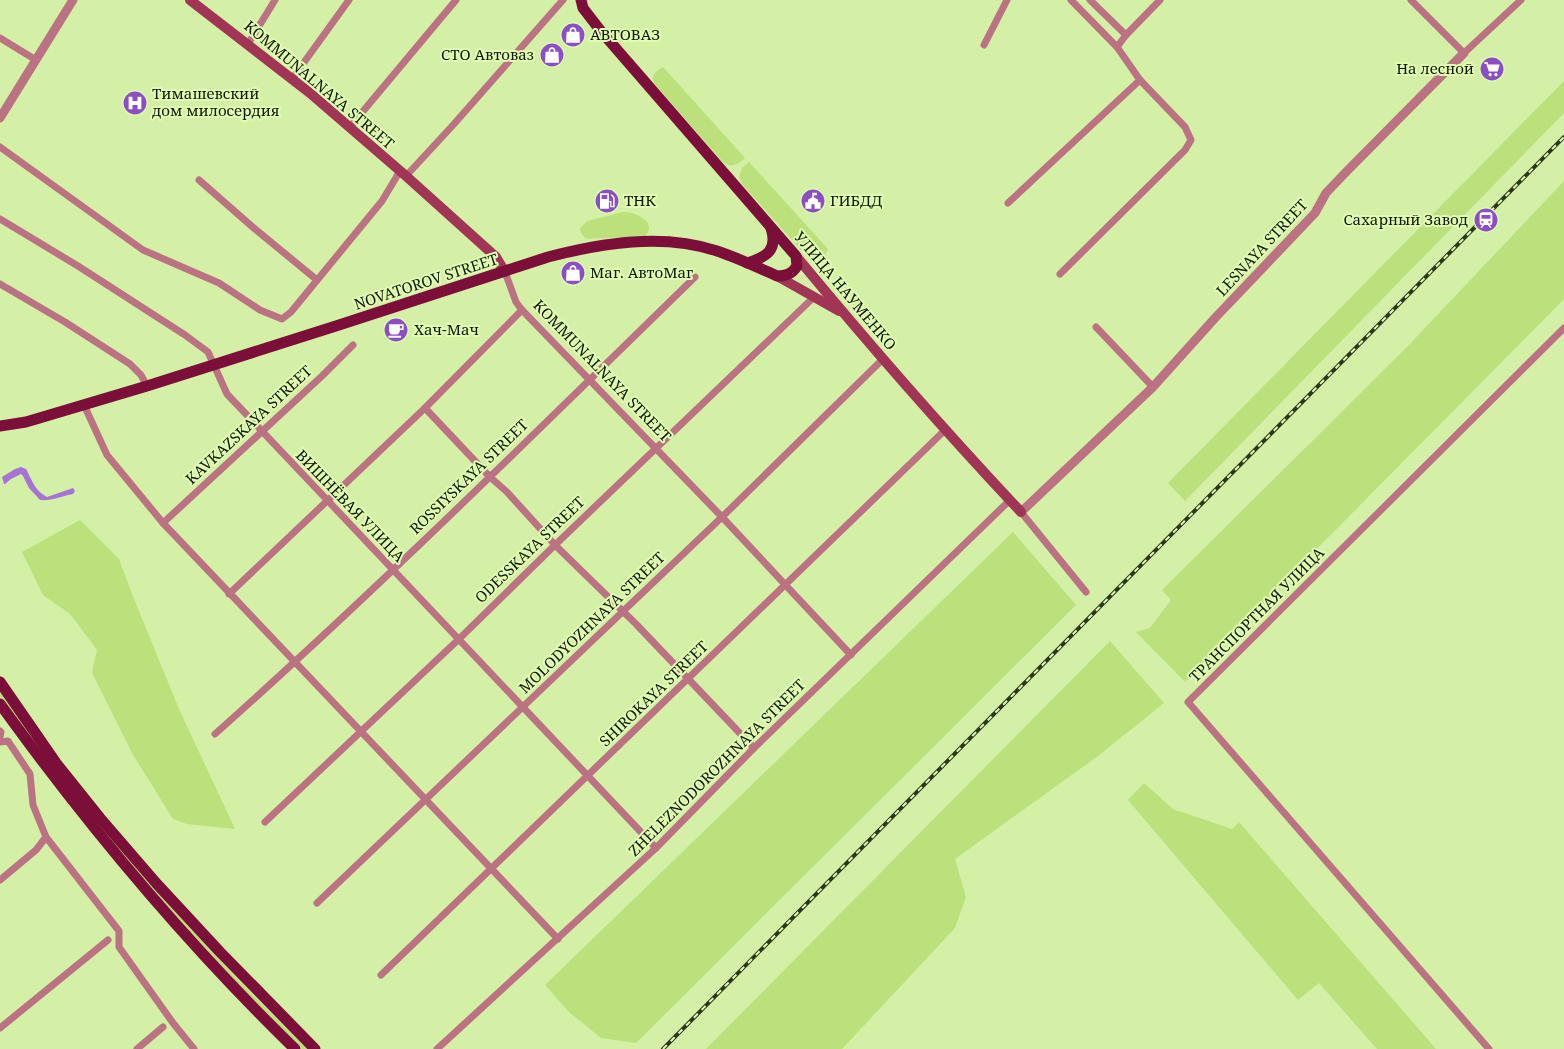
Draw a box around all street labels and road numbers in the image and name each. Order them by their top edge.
street label: KOMMUNALNAYA STREET [240,15,399,153]
street label: LESNAYA STREET [1211,195,1311,300]
street label: УЛИЦА НАУМЕНКО [790,227,901,354]
street label: NOVATOROV STREET [351,248,500,314]
street label: KOMMUNALNAYA STREET [529,295,676,446]
street label: KAVKAZSKAYA STREET [181,360,316,488]
street label: ROSSIYSKAYA STREET [405,414,532,538]
street label: ВИШНЁВАЯ УЛИЦА [292,445,410,566]
street label: ODESSKAYA STREET [470,492,589,607]
street label: ТРАНСПОРТНАЯ УЛИЦА [1184,542,1328,686]
street label: MOLODYOZHNAYA STREET [514,547,669,697]
street label: SHIROKAYA STREET [595,636,712,750]
street label: ZHELEZNODOROZHNAYA STREET [624,675,809,860]

